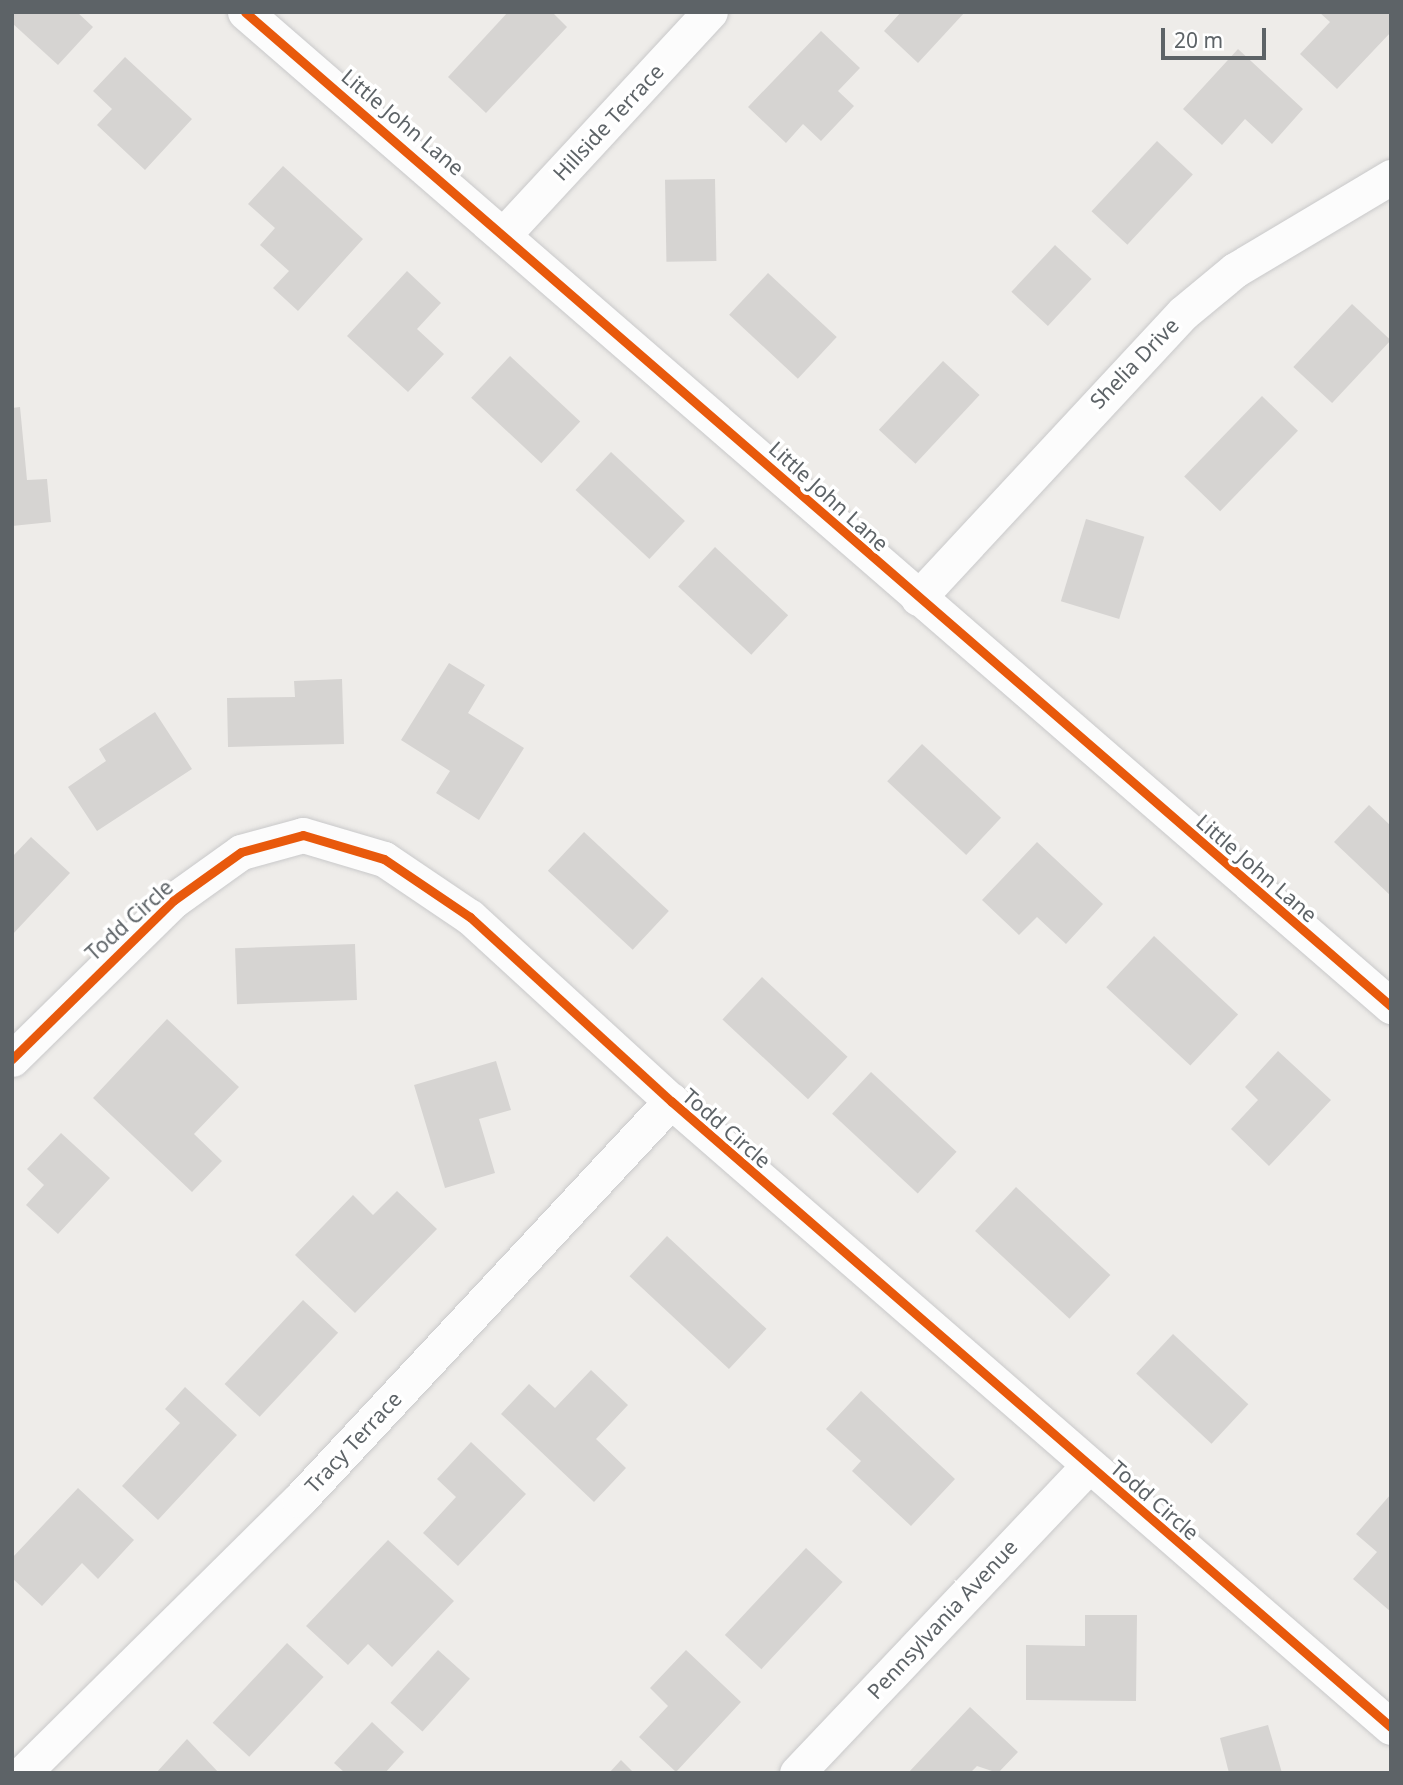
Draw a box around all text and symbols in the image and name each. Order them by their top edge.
scale bar [1165,14,1270,58]
text: 20 m [1174,26,1223,54]
street label: Hillside Terrace [548,58,668,186]
street label: Little John Lane [337,64,469,180]
street label: Shelia Drive [1085,312,1183,414]
street label: Little John Lane [764,436,894,556]
street label: Little John Lane [1191,809,1323,927]
street label: Todd Circle [80,874,178,966]
street label: Todd Circle [678,1083,776,1173]
street label: Tracy Terrace [300,1386,406,1498]
street label: Todd Circle [1106,1455,1204,1545]
street label: Pennsylvania Avenue [862,1534,1022,1704]

